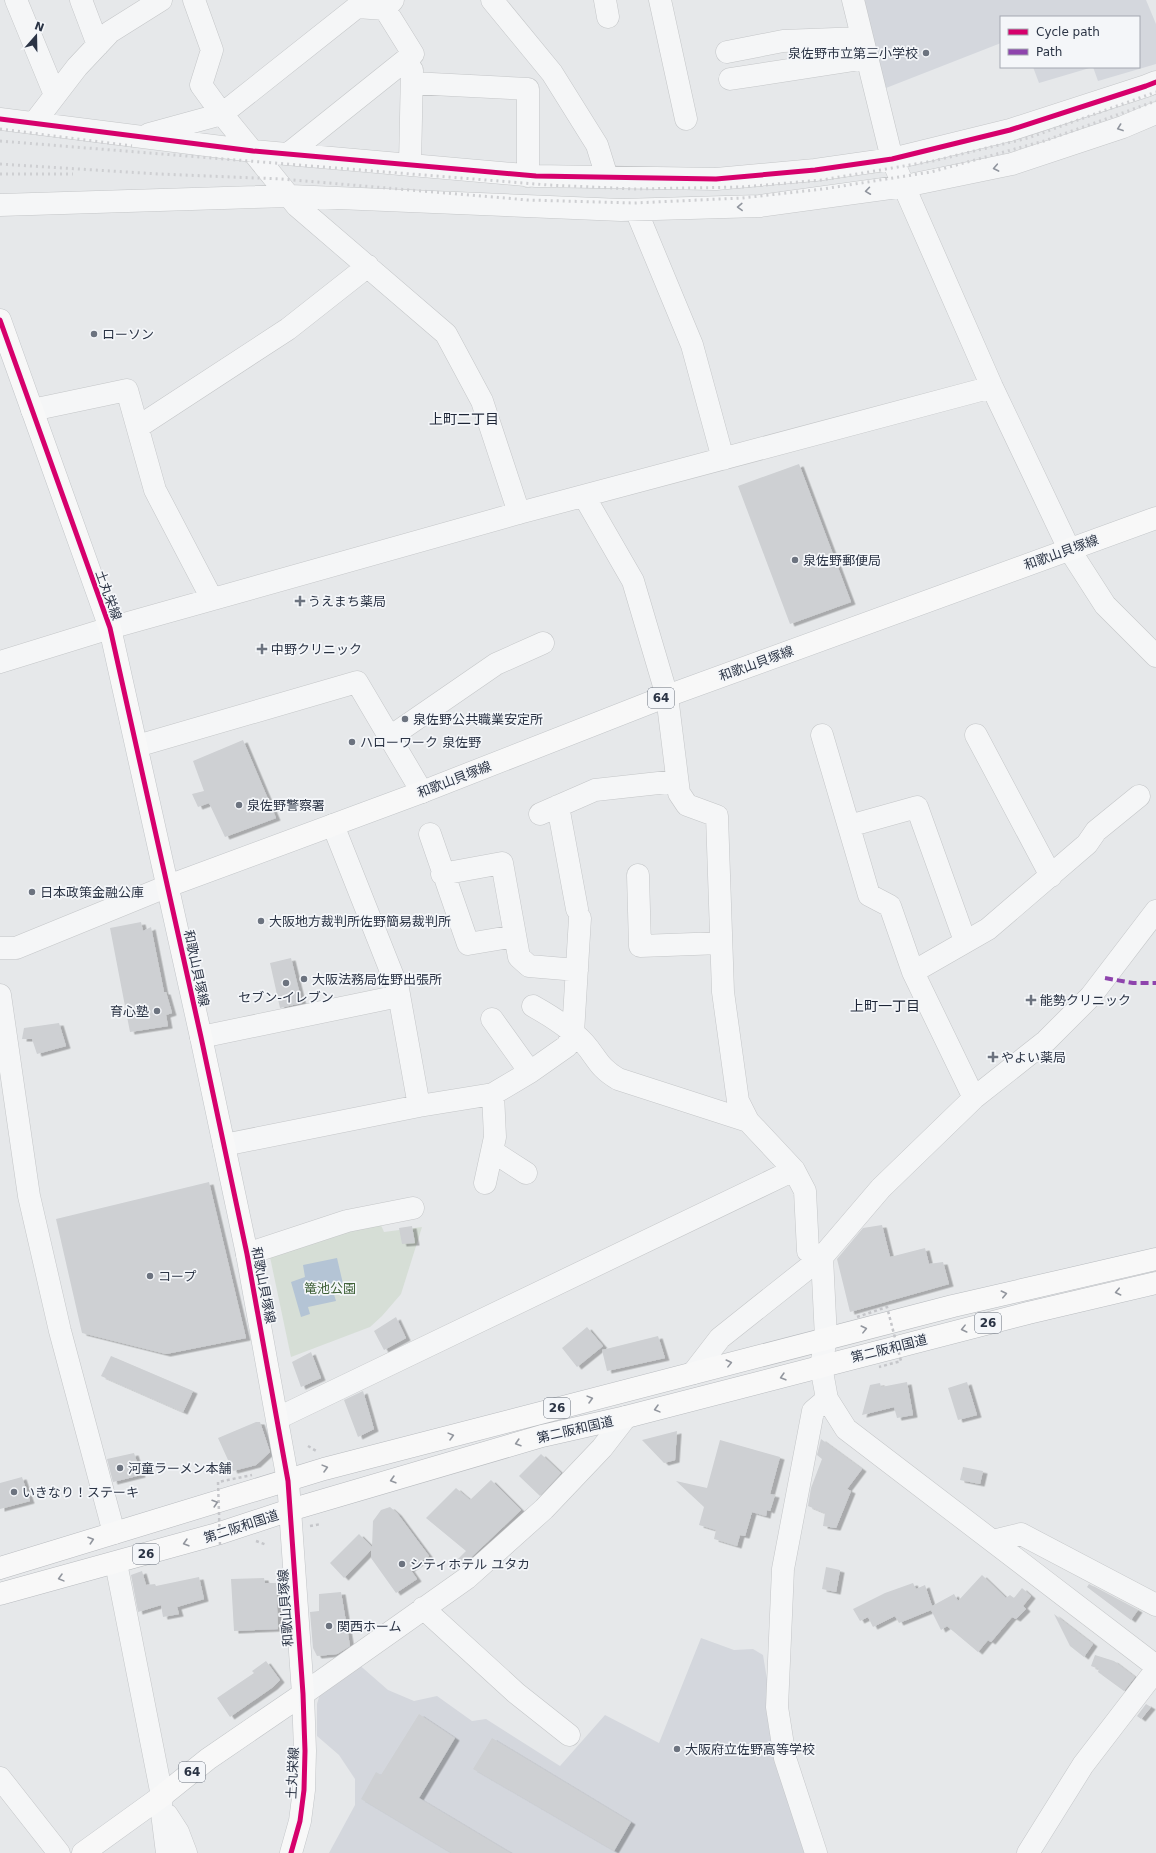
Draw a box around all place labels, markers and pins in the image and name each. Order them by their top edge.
place label: 泉佐野市立第三小学校 [788,46,918,61]
marker: 泉佐野市立第三小学校 [921,48,931,58]
place label: ローソン [102,327,154,342]
marker: ローソン [89,329,99,339]
place label: 泉佐野郵便局 [803,553,881,568]
marker: 泉佐野郵便局 [790,555,800,565]
place label: うえまち薬局 [308,594,386,609]
marker: うえまち薬局 [295,596,305,606]
place label: 中野クリニック [271,642,362,657]
marker: 中野クリニック [256,643,268,655]
place label: 泉佐野公共職業安定所 [413,712,543,727]
marker: 泉佐野公共職業安定所 [400,714,410,724]
place label: ハローワーク 泉佐野 [360,735,481,750]
marker: ハローワーク 泉佐野 [347,737,357,747]
place label: 泉佐野警察署 [247,798,325,813]
marker: 泉佐野警察署 [234,800,244,810]
place label: 日本政策金融公庫 [40,885,144,900]
marker: 日本政策金融公庫 [27,887,37,897]
place label: 大阪地方裁判所佐野簡易裁判所 [269,914,451,929]
marker: 大阪地方裁判所佐野簡易裁判所 [256,916,266,926]
place label: 大阪法務局佐野出張所 [312,972,442,987]
marker: 大阪法務局佐野出張所 [299,974,309,984]
marker: セブン-イレブン [281,978,291,988]
place label: セブン-イレブン [238,990,334,1005]
place label: 能勢クリニック [1040,993,1131,1008]
marker: 能勢クリニック [1025,994,1037,1006]
place label: 育心塾 [110,1004,149,1019]
marker: 育心塾 [152,1006,162,1016]
place label: やよい薬局 [1001,1050,1066,1065]
marker: やよい薬局 [988,1052,998,1062]
place label: コープ [158,1269,196,1284]
marker: コープ [145,1271,155,1281]
place label: 河童ラーメン本舗 [128,1461,231,1476]
marker: 河童ラーメン本舗 [115,1463,125,1473]
place label: いきなり！ステーキ [22,1485,139,1500]
marker: いきなり！ステーキ [9,1487,19,1497]
place label: シティホテル ユタカ [410,1557,530,1572]
marker: シティホテル ユタカ [397,1559,407,1569]
place label: 関西ホーム [337,1619,402,1634]
marker: 関西ホーム [324,1621,334,1631]
place label: 大阪府立佐野高等学校 [685,1742,815,1757]
marker: 大阪府立佐野高等学校 [672,1744,682,1754]

